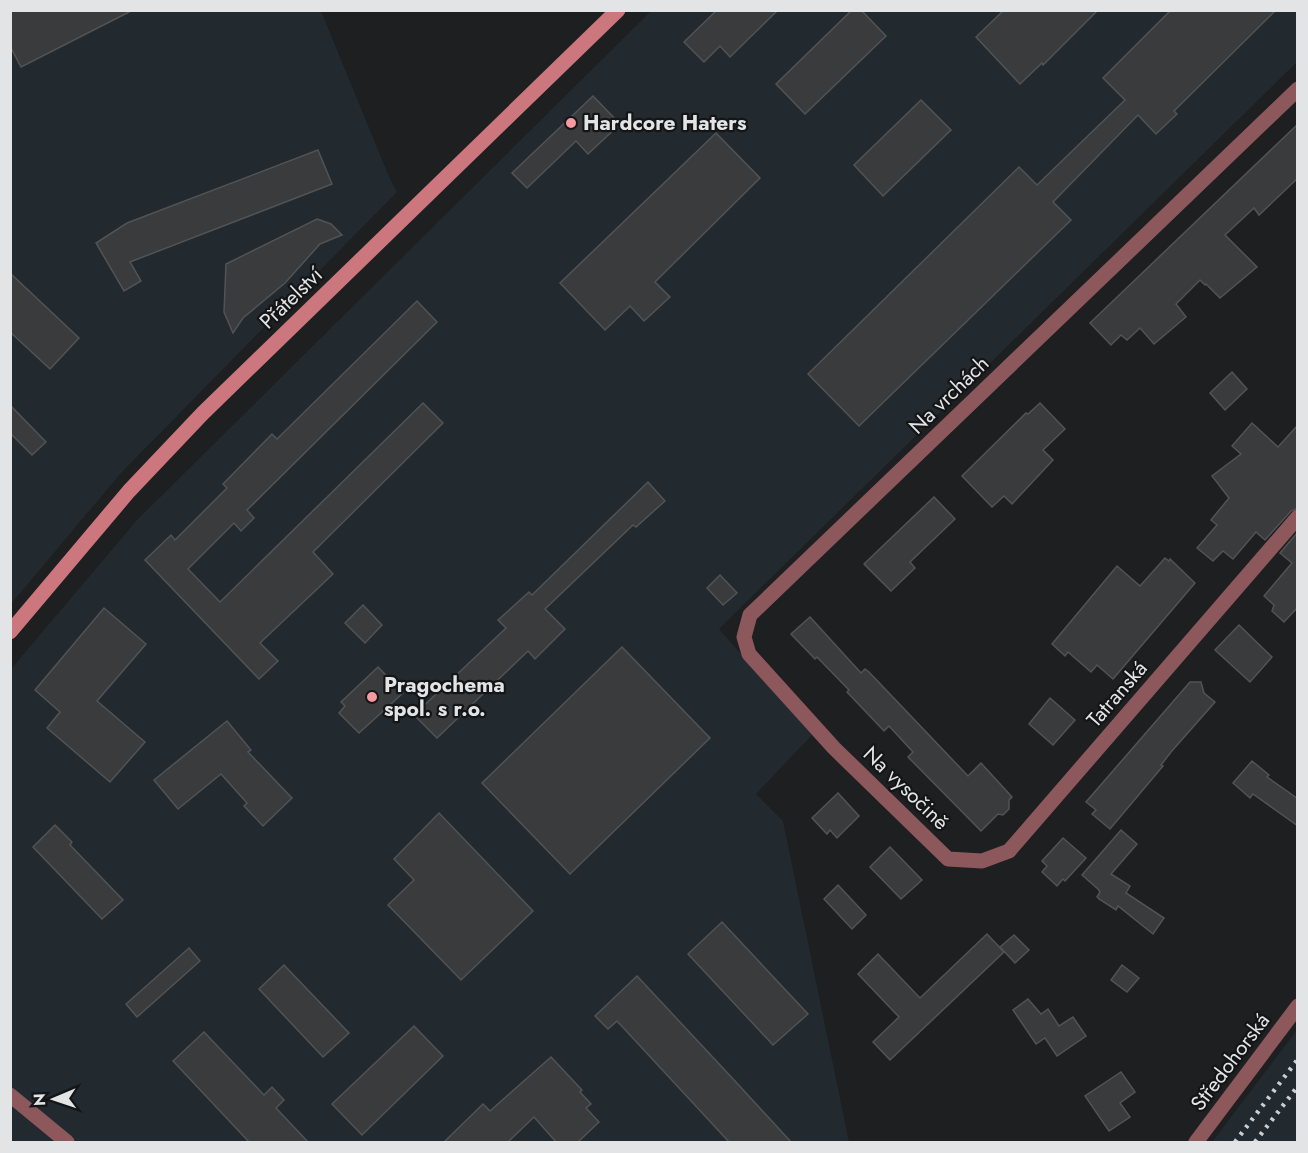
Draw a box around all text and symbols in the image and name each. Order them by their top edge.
place label: Hardcore Haters [583,108,747,138]
marker: Hardcore Haters [564,116,578,130]
street label: Přátelství [253,259,330,336]
street label: Na vrchách [902,349,996,441]
street label: Tatranská [1080,654,1154,734]
place label: Pragochema spol. s r.o. [384,670,505,724]
marker: Pragochema spol. s r.o. [365,690,379,704]
street label: Na vysočině [856,739,956,837]
street label: Středohorská [1183,1007,1277,1117]
north arrow [24,1069,84,1129]
text: N [28,1093,51,1106]

